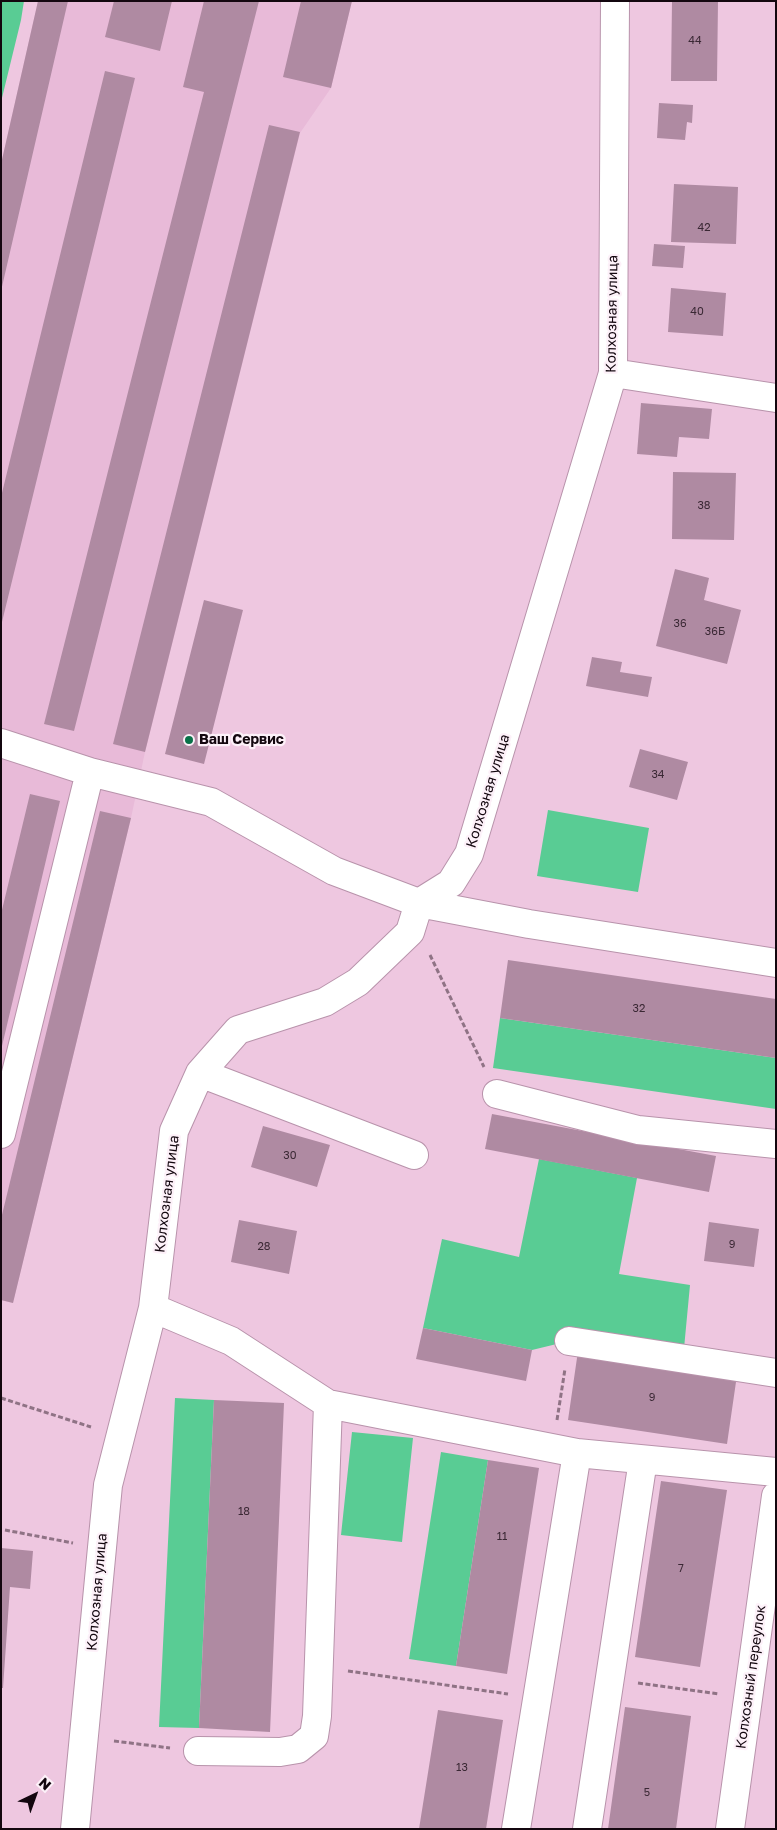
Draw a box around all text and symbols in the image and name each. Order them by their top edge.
house number: 44 [688,34,702,48]
house number: 42 [697,221,711,235]
street label: Колхозная улица [603,255,621,373]
house number: 40 [690,305,704,319]
house number: 38 [697,499,711,513]
house number: 36 [673,617,687,631]
house number: 36Б [705,625,725,639]
place label: Ваш Сервис [199,732,284,748]
street label: Колхозная улица [463,732,513,850]
marker: Ваш Сервис [183,734,195,746]
house number: 34 [651,768,665,782]
house number: 32 [633,1002,645,1016]
street label: Колхозная улица [151,1134,183,1254]
house number: 30 [283,1149,297,1163]
house number: 9 [729,1238,735,1252]
house number: 28 [257,1240,271,1254]
house number: 9 [649,1391,655,1405]
house number: 18 [238,1505,250,1519]
house number: 11 [497,1530,507,1544]
street label: Колхозная улица [83,1532,111,1652]
house number: 7 [678,1562,684,1576]
street label: Колхозный переулок [733,1604,769,1750]
house number: 13 [456,1761,468,1775]
north arrow [10,1770,60,1820]
text: N [36,1774,55,1793]
house number: 5 [644,1786,650,1800]

